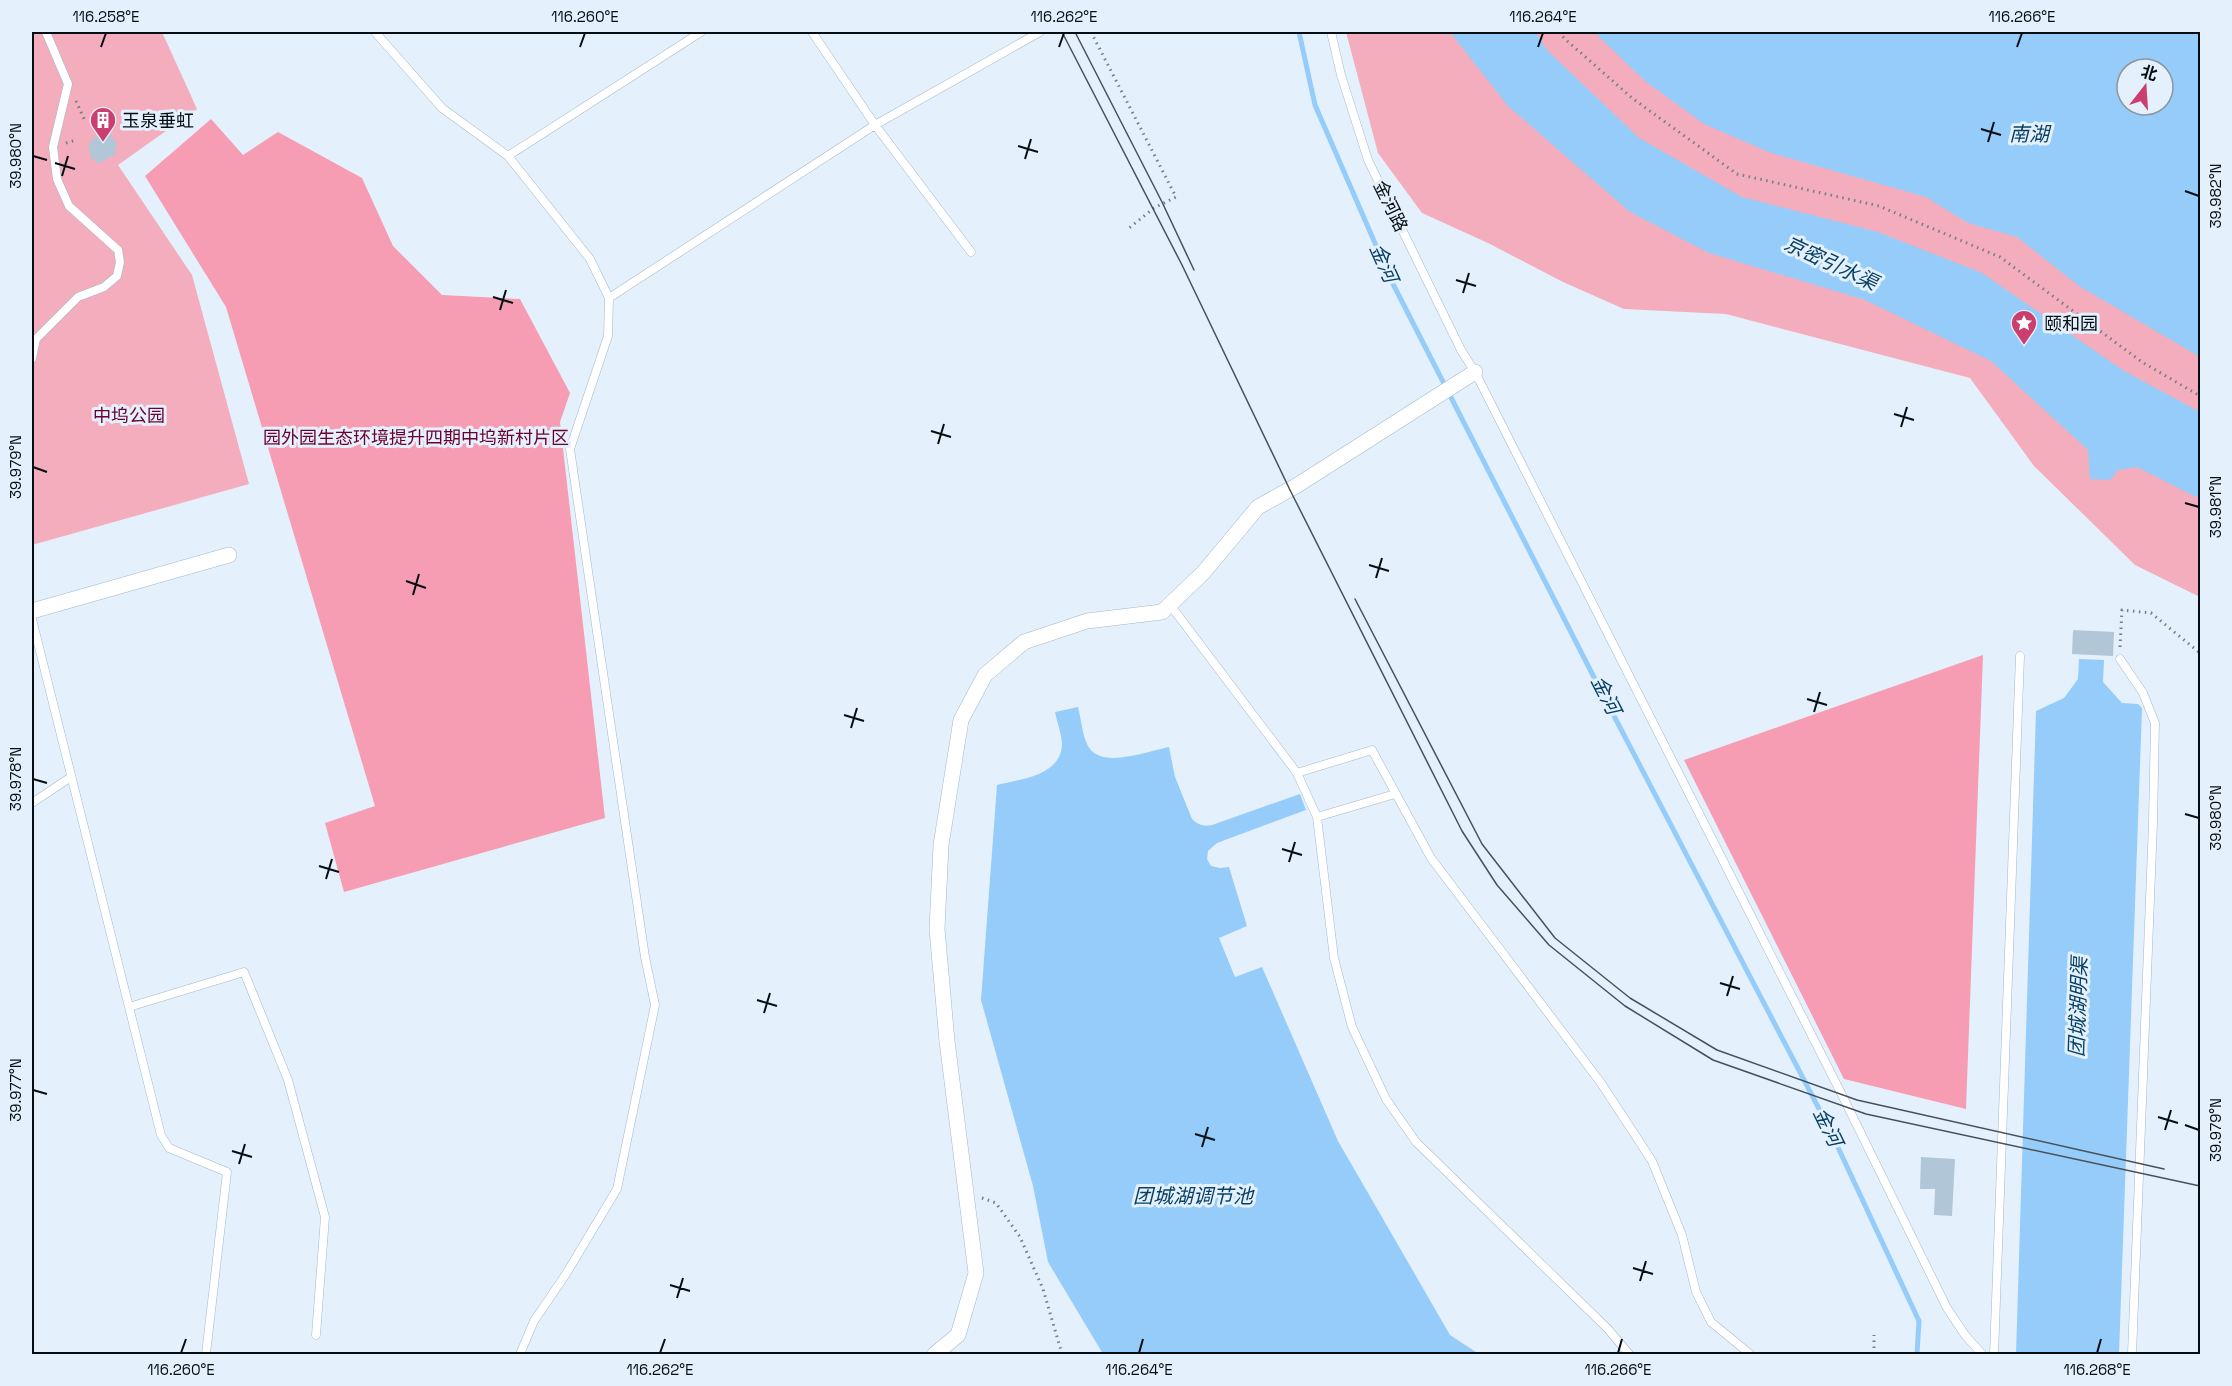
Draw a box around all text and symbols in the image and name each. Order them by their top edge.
text: 116.258°E [72,7,140,26]
text: 116.260°E [551,7,619,26]
text: 116.262°E [1031,7,1097,26]
text: 116.264°E [1509,7,1577,26]
text: 116.266°E [1988,7,2056,26]
north arrow [2115,57,2175,117]
text: 北 [2139,61,2160,86]
building icon: 玉泉垂虹 [88,105,118,143]
place label: 玉泉垂虹 [122,109,194,132]
water label: 南湖 [2009,121,2052,147]
text: 39.980°N [6,123,25,189]
text: 39.982°N [2206,163,2225,229]
street label: 金河路 [1369,177,1413,235]
water label: 京密引水渠 [1780,230,1885,297]
water label: 金河 [1364,239,1406,290]
place icon: 颐和园 [2009,308,2039,346]
place label: 颐和园 [2044,312,2098,335]
park label: 中坞公园 [93,404,165,427]
park label: 园外园生态环境提升四期中坞新村片区 [263,426,569,449]
text: 39.979°N [6,435,25,499]
text: 39.981°N [2206,476,2225,538]
water label: 金河 [1585,671,1628,722]
text: 39.978°N [6,747,25,811]
text: 39.980°N [2206,785,2225,851]
water label: 团城湖明渠 [2063,954,2093,1057]
text: 39.977°N [6,1058,25,1122]
text: 39.979°N [2206,1098,2225,1162]
water label: 金河 [1808,1103,1850,1154]
water label: 团城湖调节池 [1133,1183,1255,1209]
text: 116.260°E [147,1360,215,1379]
text: 116.262°E [627,1360,693,1379]
text: 116.264°E [1105,1360,1173,1379]
text: 116.266°E [1584,1360,1652,1379]
text: 116.268°E [2063,1360,2131,1379]

